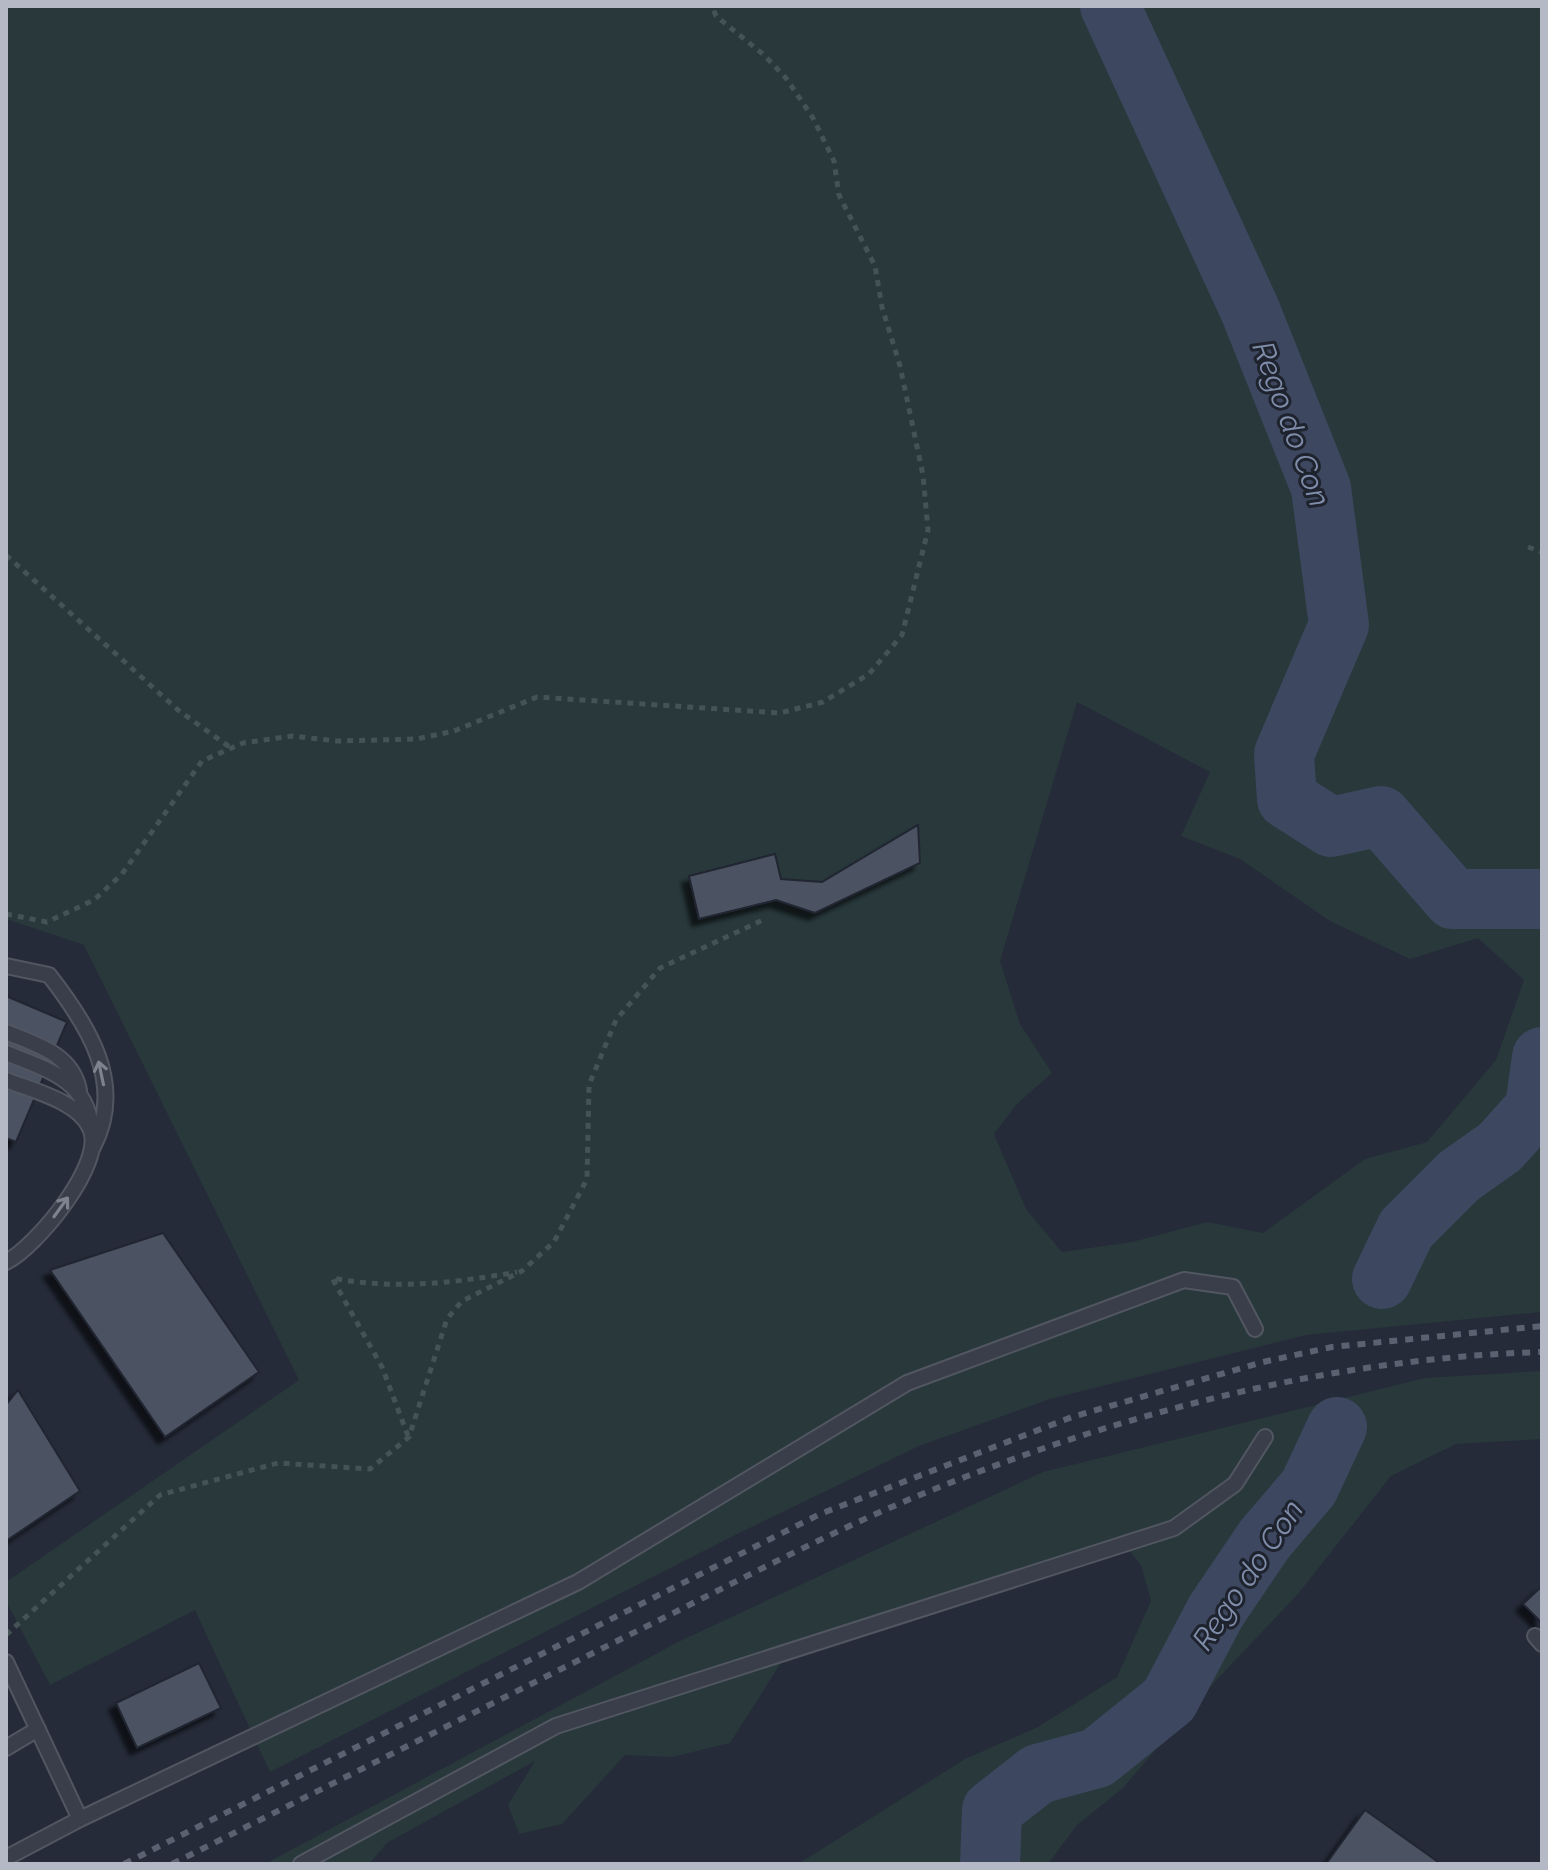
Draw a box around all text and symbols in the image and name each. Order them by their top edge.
water label: Rego do Con [1245,336,1338,511]
one-way arrow [93,1060,108,1086]
one-way arrow [52,1197,69,1219]
water label: Rego do Con [1185,1493,1311,1656]

